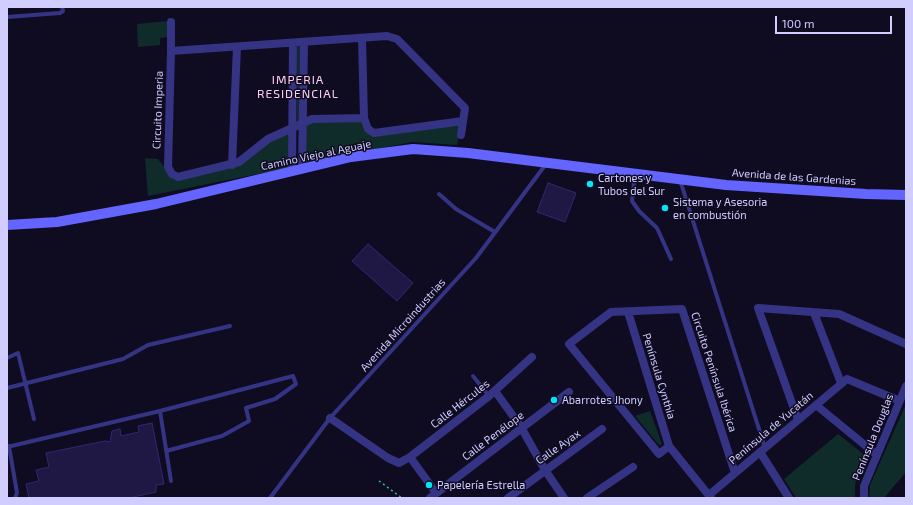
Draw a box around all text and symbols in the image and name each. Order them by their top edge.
scale bar [777,8,894,34]
text: 100 m [782,16,814,30]
street label: Circuito Imperia [150,71,166,149]
district label: IMPERIA RESIDENCIAL [257,73,339,101]
street label: Camino Viejo al Aguaje [260,137,372,173]
street label: Avenida de las Gardenias [731,166,857,188]
place label: Cartones y Tubos del Sur [598,171,665,197]
marker: Cartones y Tubos del Sur [585,179,595,189]
place label: Sistema y Asesoria en combustión [673,195,767,221]
marker: Sistema y Asesoria en combustión [660,203,670,213]
street label: Avenida Microindustrias [358,276,448,374]
street label: Circuito Península Ibérica [688,310,740,434]
street label: Península Cynthia [640,331,678,421]
street label: Calle Hércules [428,377,492,431]
street label: Península de Yucatán [726,389,816,467]
street label: Península Douglas [850,392,896,482]
place label: Abarrotes Jhony [562,393,643,407]
marker: Abarrotes Jhony [549,395,559,405]
street label: Calle Penélope [460,409,526,463]
street label: Calle Ayax [533,427,583,467]
place label: Papelería Estrella [437,478,525,492]
marker: Papelería Estrella [424,480,434,490]

